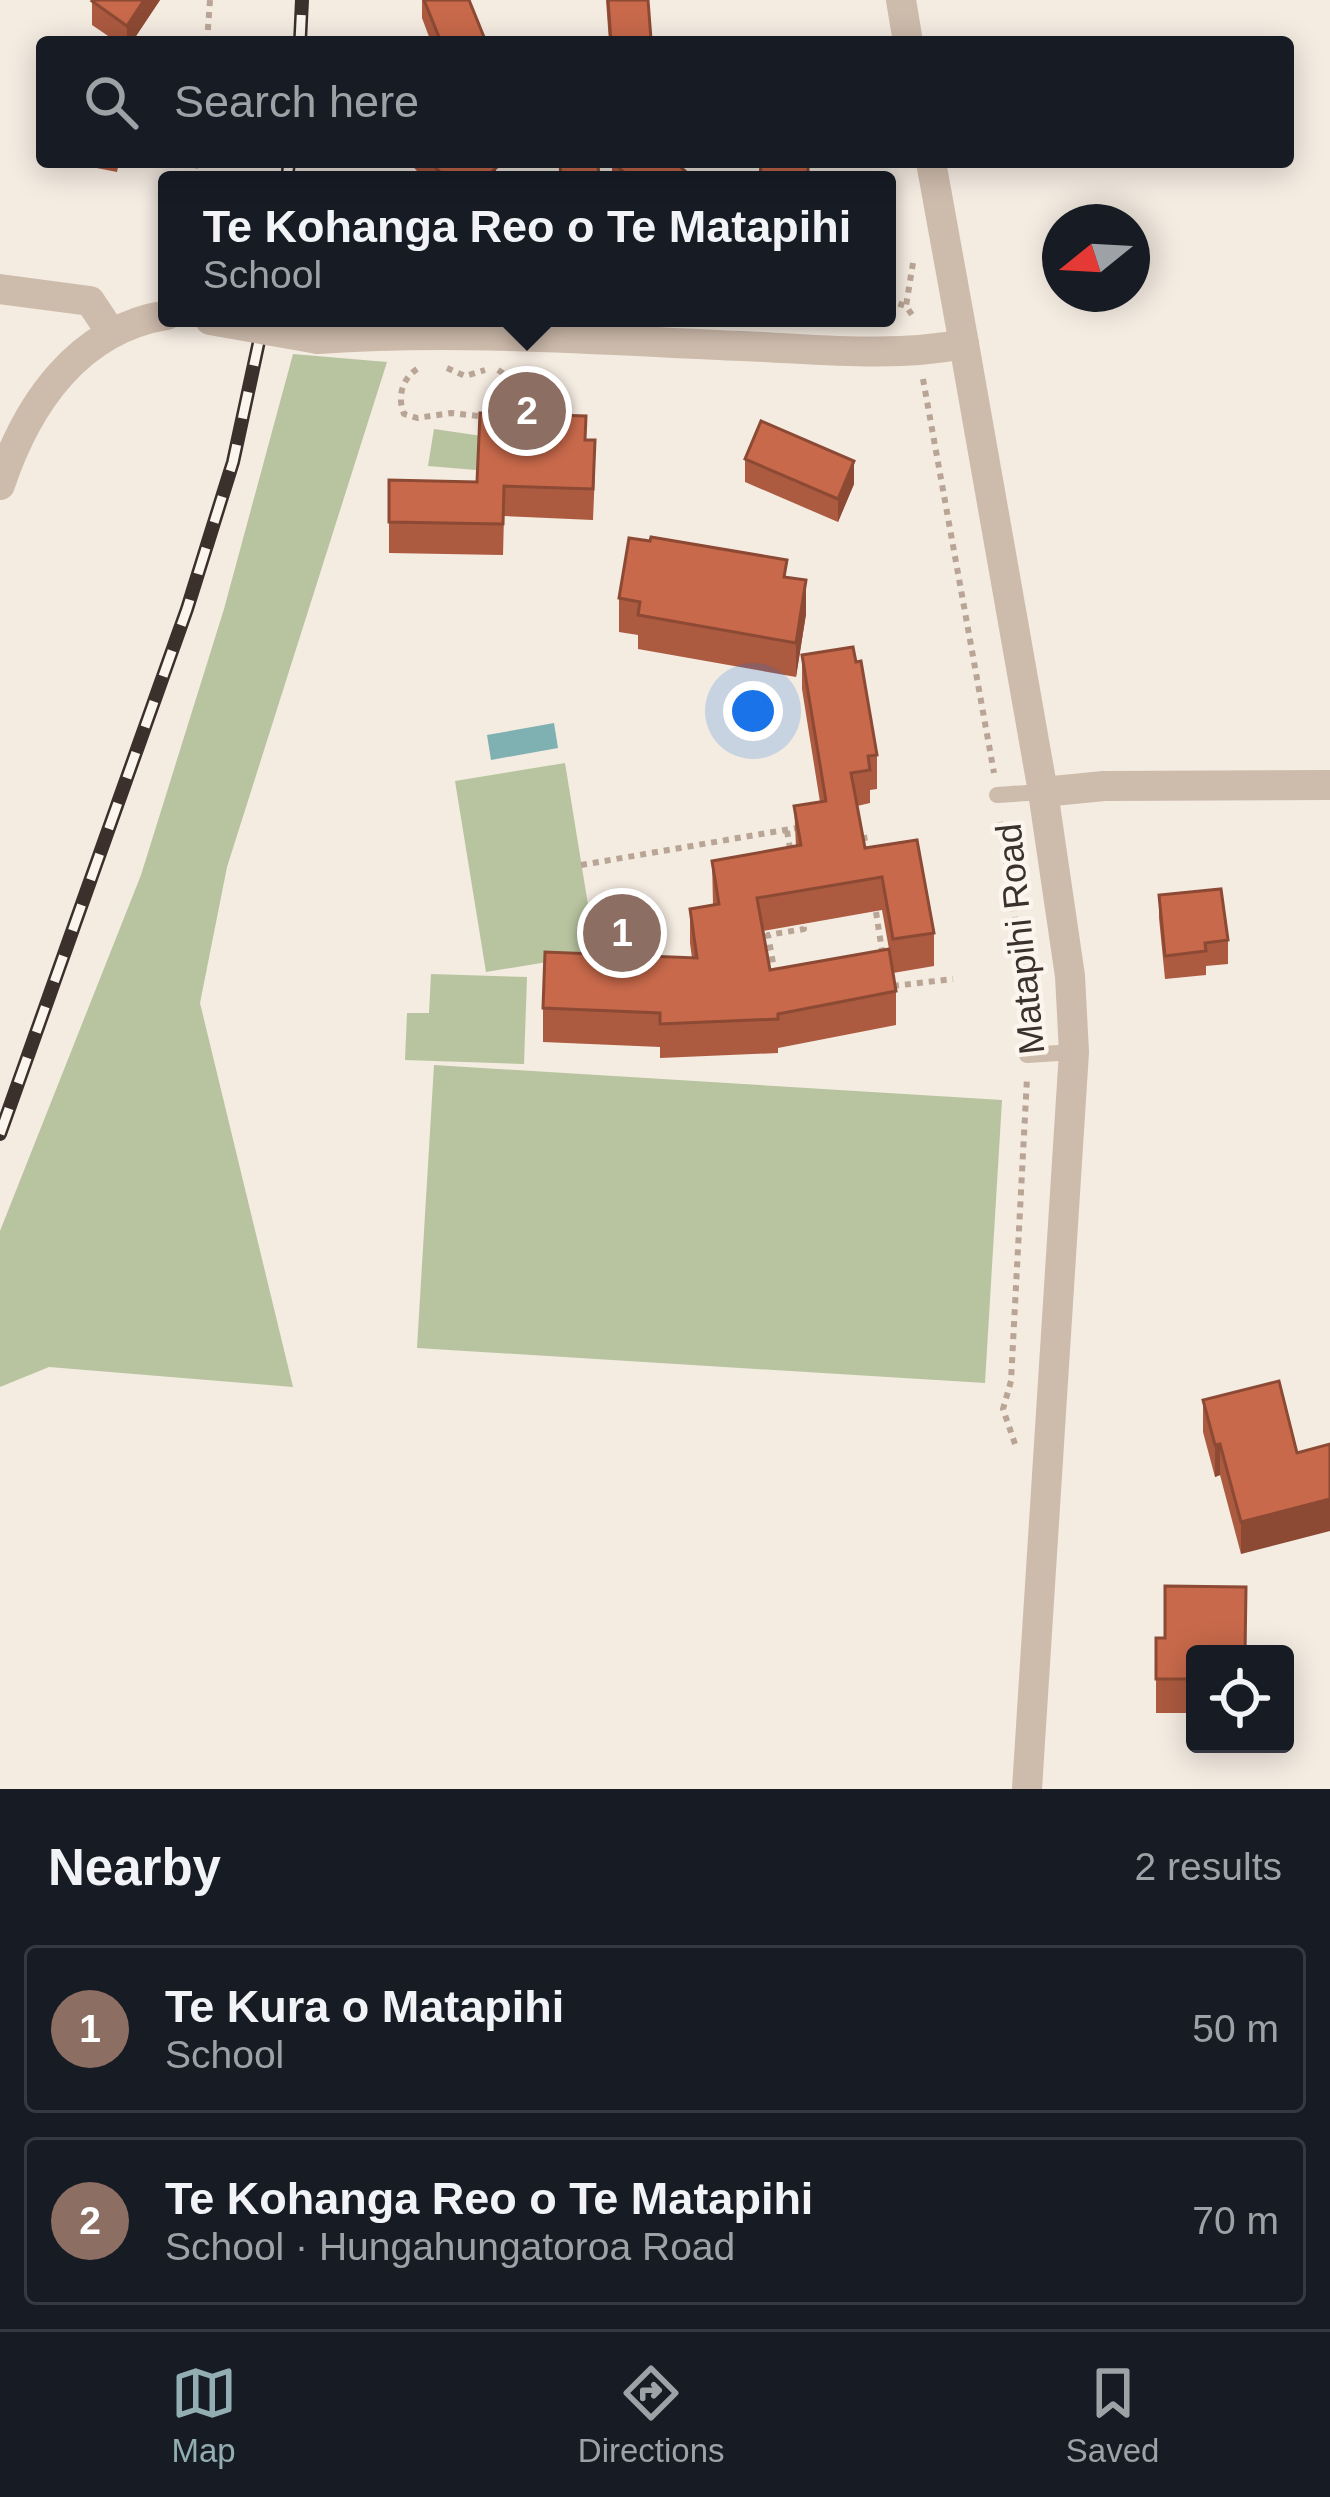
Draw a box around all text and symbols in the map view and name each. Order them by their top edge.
search box [36,36,1294,168]
icon: search [78,69,144,135]
text: Search here [174,76,419,127]
popup [158,171,896,327]
text: Te Kohanga Reo o Te Matapihi [203,201,851,252]
north arrow [1042,204,1150,312]
text: School [203,253,322,296]
pin: 2 [488,366,566,456]
your location [723,681,783,741]
street label: Matapihi Road [987,821,1053,1057]
pin: 1 [583,888,661,978]
map controls [1186,1645,1294,1753]
button: locate [1186,1645,1294,1753]
text: Nearby [48,1839,221,1896]
text: 2 results [1135,1845,1282,1888]
text: Te Kura o Matapihi [165,1981,564,2032]
text: 1 [79,2007,101,2050]
text: 50 m [1192,2007,1279,2050]
text: School [165,2033,284,2076]
text: Te Kohanga Reo o Te Matapihi [165,2173,813,2224]
text: 2 [79,2199,101,2242]
text: 70 m [1192,2199,1279,2242]
text: School · Hungahungatoroa Road [165,2225,735,2268]
tab: Map [171,2360,237,2470]
tab: Directions [578,2360,725,2470]
tab: Saved [1066,2360,1159,2470]

